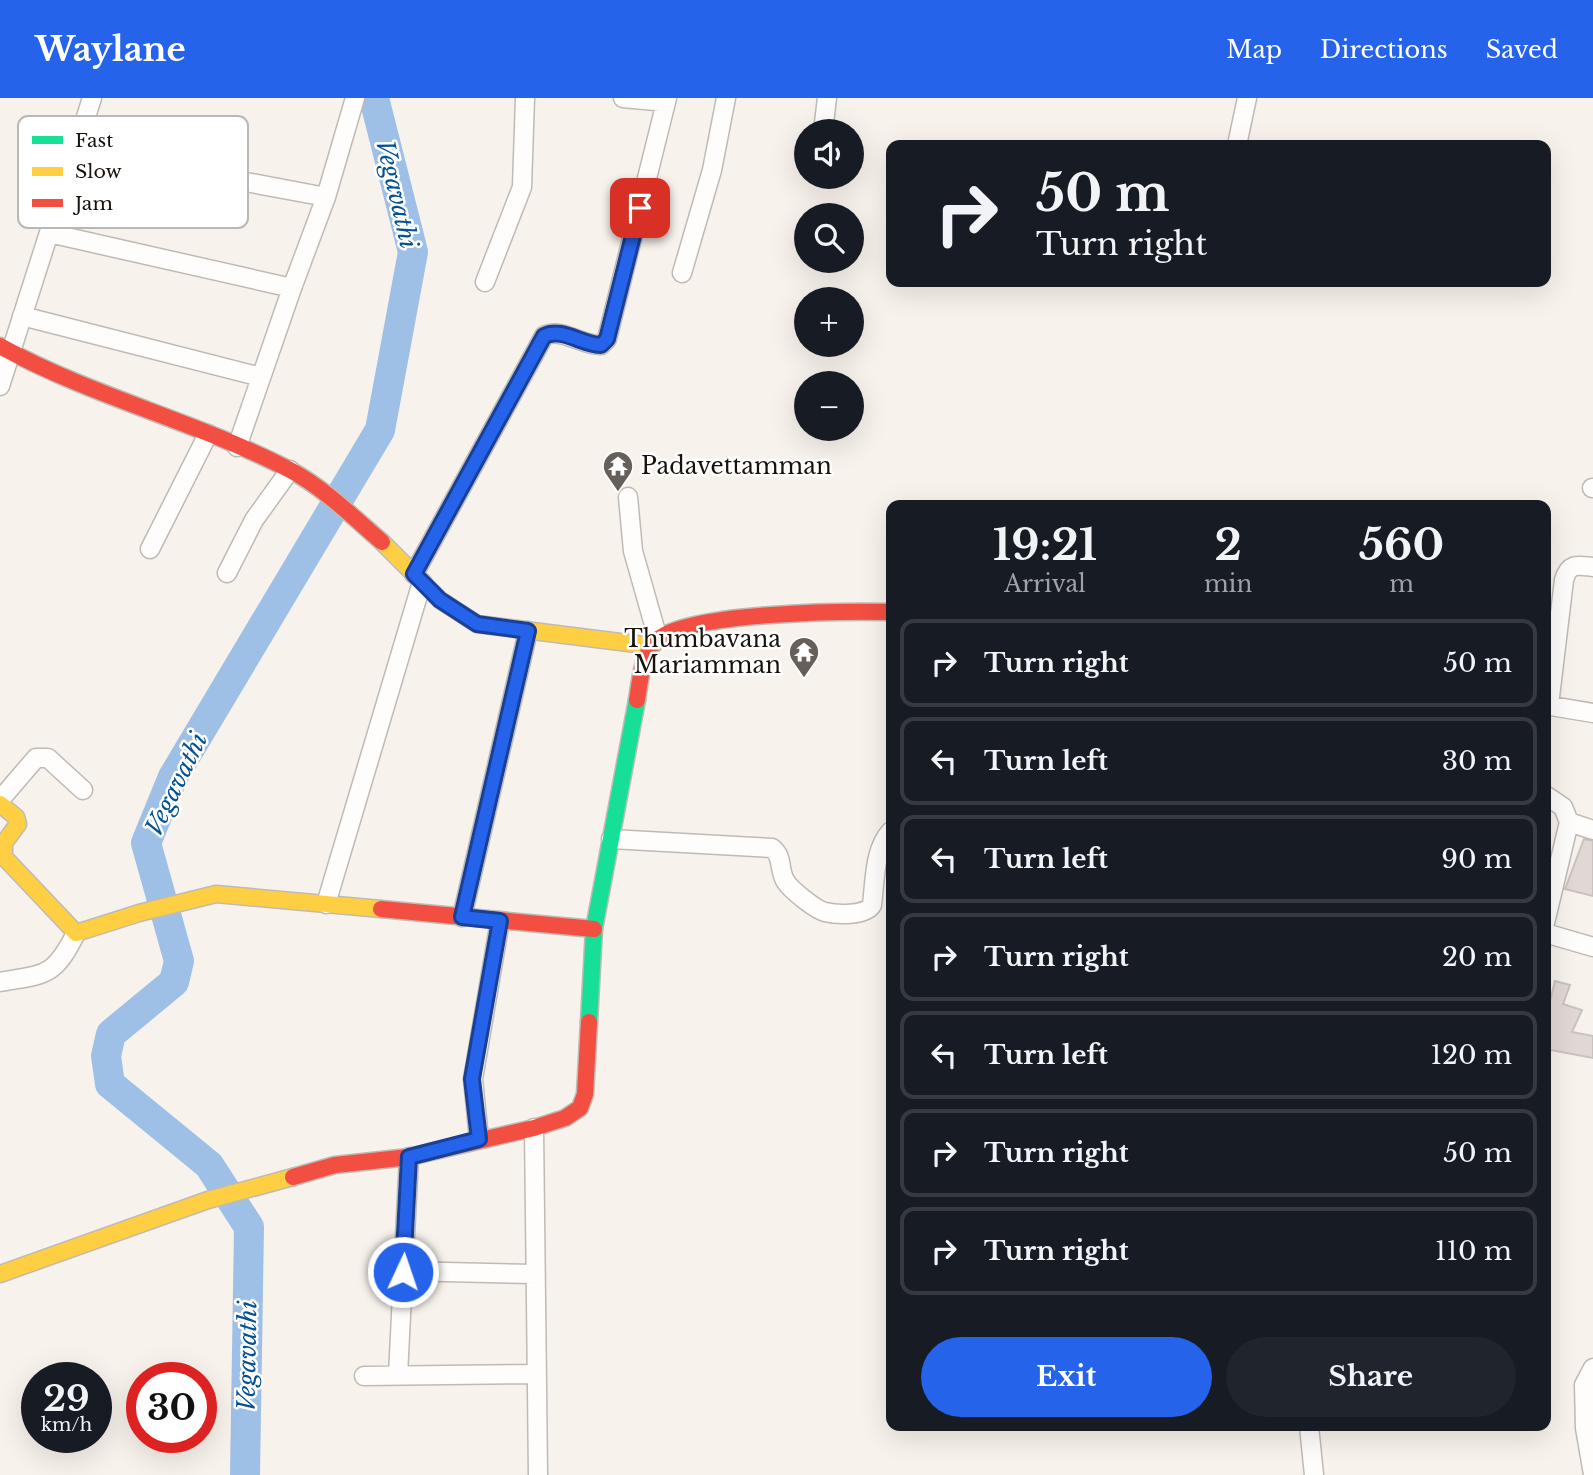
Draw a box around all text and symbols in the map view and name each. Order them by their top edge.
text: Waylane [35,29,186,70]
text: Map [1226,35,1282,64]
text: Directions [1320,35,1448,64]
text: Saved [1486,35,1558,64]
legend [18,116,248,228]
map controls [794,119,864,441]
button: sound [794,119,864,189]
text: Fast [75,129,114,152]
water label: Vegavathi [370,137,424,252]
text: Slow [75,160,122,183]
text: 50 m [1036,163,1169,224]
icon: right [921,168,1012,259]
pin [610,178,670,238]
icon: arrive [621,189,659,227]
text: Jam [72,192,113,215]
button: search [794,203,864,273]
text: Turn right [1036,224,1207,264]
button: + [794,287,864,357]
button: − [794,371,864,441]
temple icon: Padavettamman [601,449,635,493]
place label: Padavettamman [641,452,832,480]
text: 19:21 [993,519,1097,571]
text: 2 [1214,519,1242,571]
text: 560 [1359,519,1444,571]
text: Arrival [1004,570,1086,598]
text: min [1204,570,1252,598]
text: m [1389,570,1414,598]
place label: Thumbavana Mariamman [624,625,781,679]
temple icon: Thumbavana Mariamman [787,635,821,679]
icon: right [925,644,963,682]
text: Turn right [984,647,1129,679]
text: 50 m [1443,647,1512,679]
water label: Vegavathi [139,727,214,840]
icon: left [925,742,963,780]
text: Turn left [984,745,1108,777]
text: 30 m [1442,745,1512,777]
icon: left [925,840,963,878]
text: Turn left [984,843,1108,875]
text: 90 m [1441,843,1512,875]
icon: right [925,938,963,976]
text: Turn right [984,941,1129,973]
text: 20 m [1442,941,1512,973]
icon: left [925,1036,963,1074]
text: Turn left [984,1039,1108,1071]
text: 120 m [1430,1039,1512,1071]
icon: right [925,1134,963,1172]
text: Turn right [984,1137,1129,1169]
text: 50 m [1443,1137,1512,1169]
icon: right [925,1232,963,1270]
position arrow [366,1235,440,1309]
text: Turn right [984,1235,1129,1267]
text: 110 m [1435,1235,1512,1267]
water label: Vegavathi [232,1300,262,1412]
button: Exit [921,1337,1212,1417]
button: Share [1226,1337,1516,1417]
speed limit sign: 30 [126,1362,217,1453]
text: 29 [43,1377,90,1420]
text: km/h [41,1414,92,1436]

